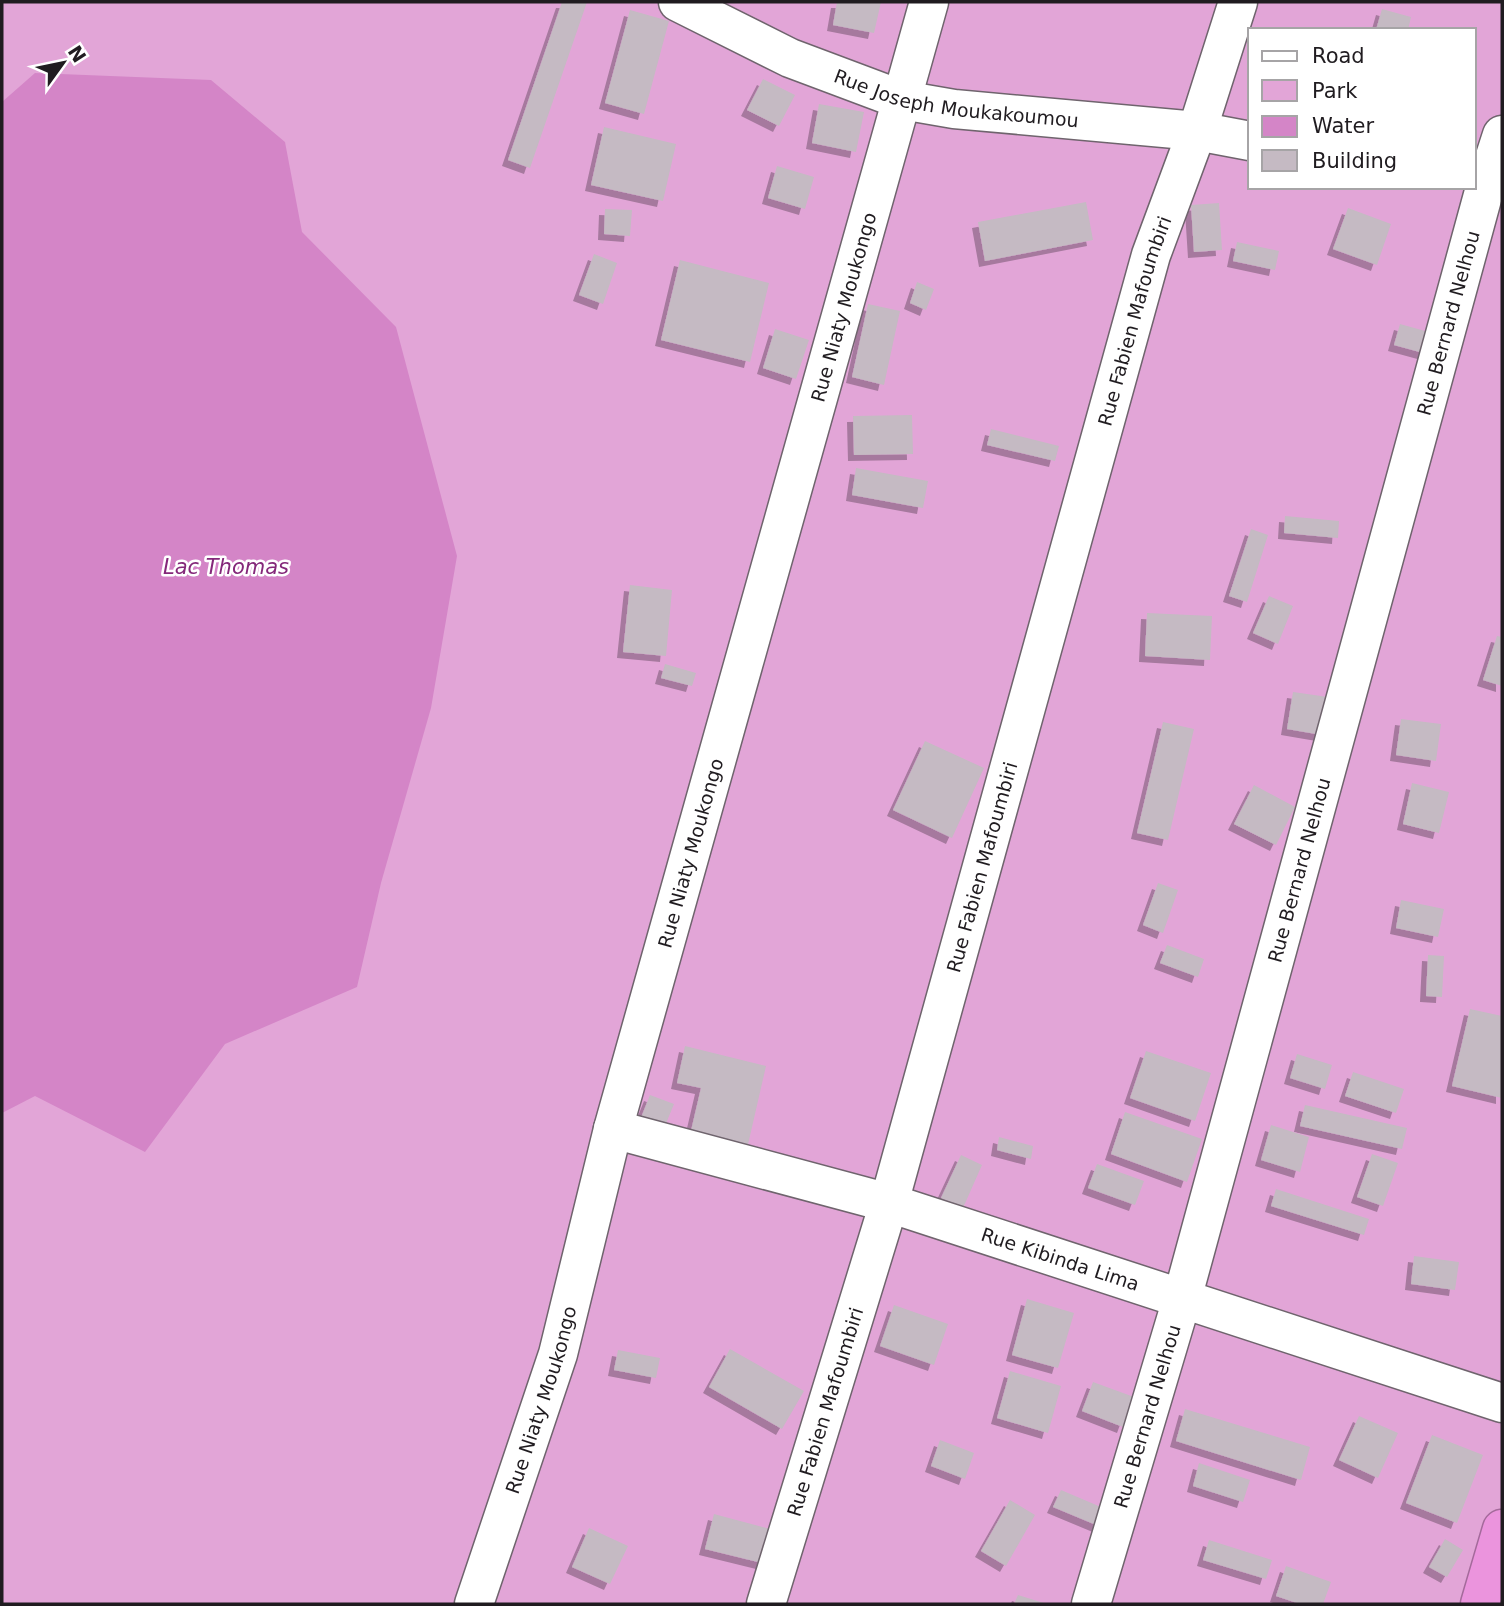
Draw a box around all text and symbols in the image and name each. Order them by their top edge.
north arrow [28,28,98,98]
legend [1248,28,1476,189]
text: N [64,41,91,66]
text: Road [1312,44,1365,68]
street label: Rue Joseph Moukakoumou [831,65,1080,131]
text: Park [1312,79,1358,103]
text: Water [1312,114,1374,138]
text: Building [1312,149,1397,173]
street label: Rue Niaty Moukongo [806,210,880,404]
street label: Rue Fabien Mafoumbiri [1093,213,1175,428]
street label: Rue Bernard Nelhou [1412,228,1484,418]
water label: Lac Thomas [163,555,289,579]
street label: Rue Niaty Moukongo [653,756,727,950]
street label: Rue Fabien Mafoumbiri [942,759,1021,975]
street label: Rue Bernard Nelhou [1263,775,1335,965]
street label: Rue Kibinda Lima [978,1223,1142,1295]
street label: Rue Niaty Moukongo [501,1304,580,1497]
street label: Rue Fabien Mafoumbiri [783,1305,867,1519]
street label: Rue Bernard Nelhou [1109,1322,1185,1511]

